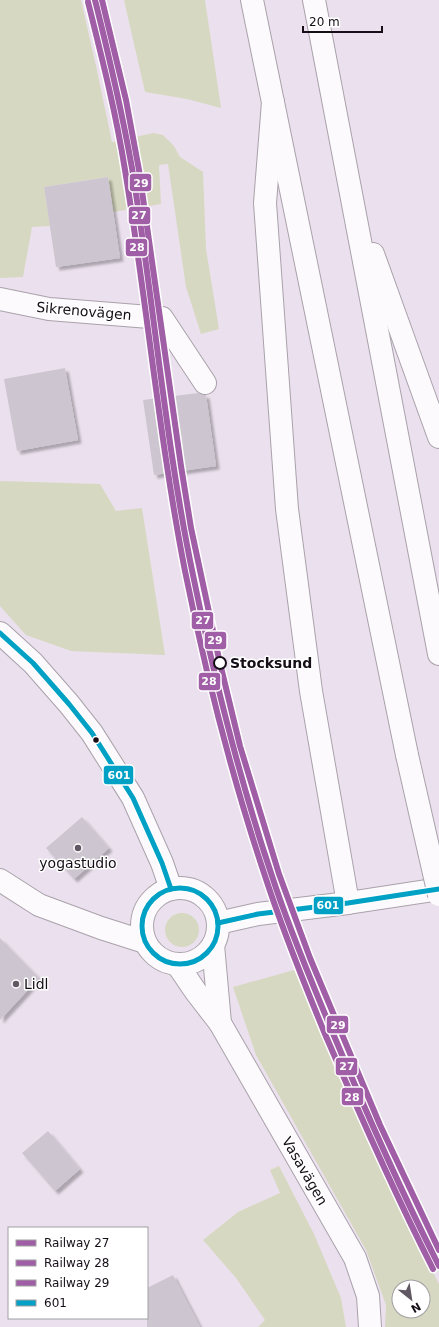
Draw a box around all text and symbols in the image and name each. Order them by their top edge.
scale bar [303,8,382,34]
text: 20 m [309,15,340,29]
line badge: 29 [129,173,152,192]
text: 29 [133,177,149,190]
line badge: 27 [128,206,151,225]
text: 27 [131,209,147,222]
line badge: 28 [125,238,148,257]
text: 28 [129,241,145,254]
street label: Sikrenovägen [36,299,132,323]
line badge: 27 [191,611,214,630]
text: 27 [195,614,211,627]
line badge: 29 [204,631,227,650]
text: 29 [207,634,223,647]
place label: Stocksund [230,655,312,671]
marker: Stocksund [213,656,227,670]
line badge: 28 [198,672,221,691]
text: 28 [201,675,217,688]
unlabelled marker [91,735,101,745]
line badge: 601 [103,765,134,785]
text: 601 [108,769,130,782]
marker: yogastudio [73,843,83,853]
place label: yogastudio [39,855,117,871]
line badge: 601 [313,896,344,915]
text: 601 [317,899,339,912]
place label: Lidl [24,976,48,992]
marker: Lidl [11,979,21,989]
line badge: 29 [326,1015,349,1034]
text: 29 [330,1019,346,1032]
line badge: 27 [335,1057,358,1076]
text: 27 [339,1060,355,1073]
line badge: 28 [341,1087,364,1106]
text: 28 [344,1091,360,1104]
street label: Vasavägen [279,1134,331,1208]
legend [8,1227,148,1319]
text: Railway 27 [44,1236,109,1250]
text: Railway 28 [44,1256,109,1270]
text: Railway 29 [44,1276,109,1290]
north arrow [391,1279,431,1319]
text: 601 [44,1296,67,1310]
text: N [409,1299,423,1315]

